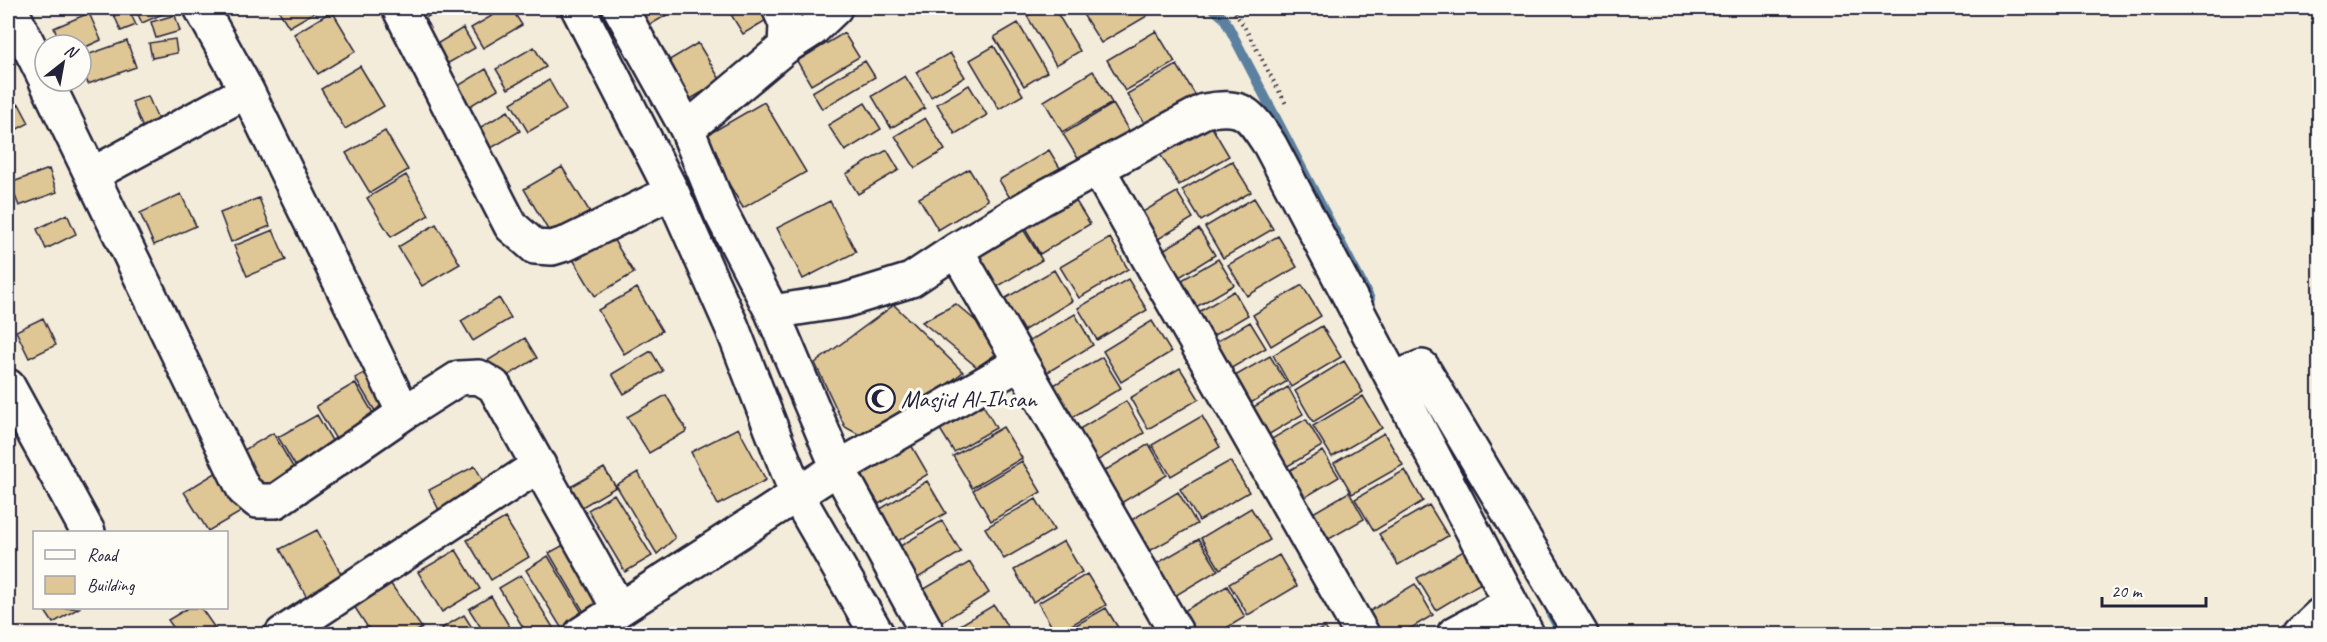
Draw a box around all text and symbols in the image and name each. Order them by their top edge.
north arrow [33,33,93,93]
text: N [61,40,82,64]
mosque icon: Masjid Al-Ihsan [864,383,896,415]
place label: Masjid Al-Ihsan [901,384,1038,414]
legend [33,531,228,609]
text: Road [87,544,120,566]
scale bar [2102,570,2206,608]
text: Building [87,574,136,596]
text: 20 m [2111,580,2144,602]

